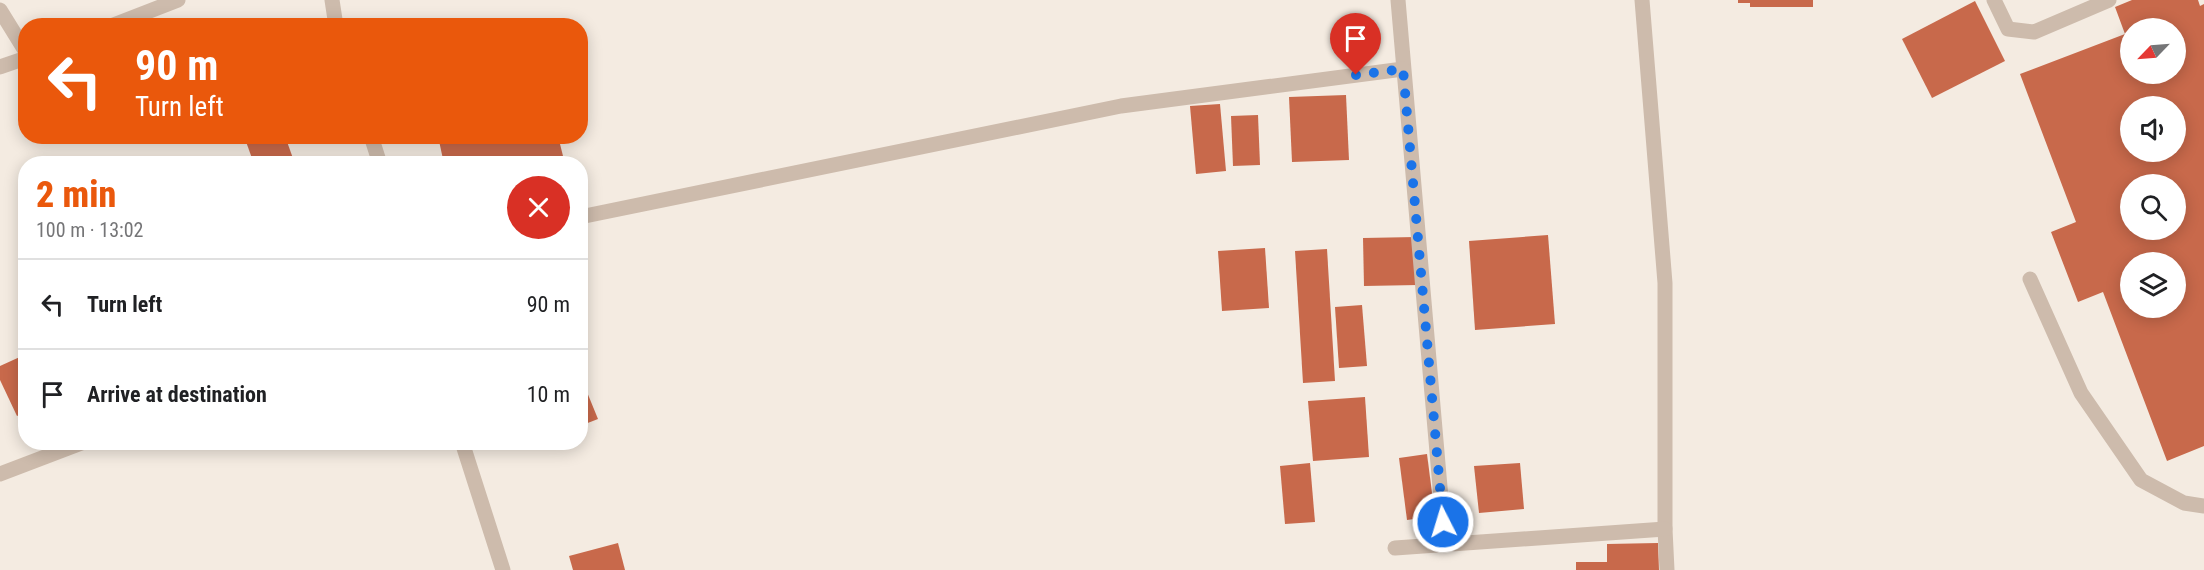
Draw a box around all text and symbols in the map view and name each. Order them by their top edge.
pin [1330,13,1381,75]
north arrow [2120,18,2186,84]
map controls [2120,18,2186,318]
icon: arrive [1339,22,1372,55]
text: 90 m [135,41,218,90]
icon: left [36,42,114,120]
text: Turn left [135,91,224,123]
button: sound [2120,96,2186,162]
text: 2 min [36,174,116,216]
button: search [2120,174,2186,240]
button: close [507,176,570,239]
text: 100 m · 13:02 [36,218,143,242]
button: layers [2120,252,2186,318]
icon: left [36,288,69,321]
text: Turn left [87,292,162,317]
text: 90 m [527,292,570,317]
icon: arrive [36,378,69,411]
text: Arrive at destination [87,382,267,407]
text: 10 m [527,382,570,407]
position arrow [1411,490,1475,554]

